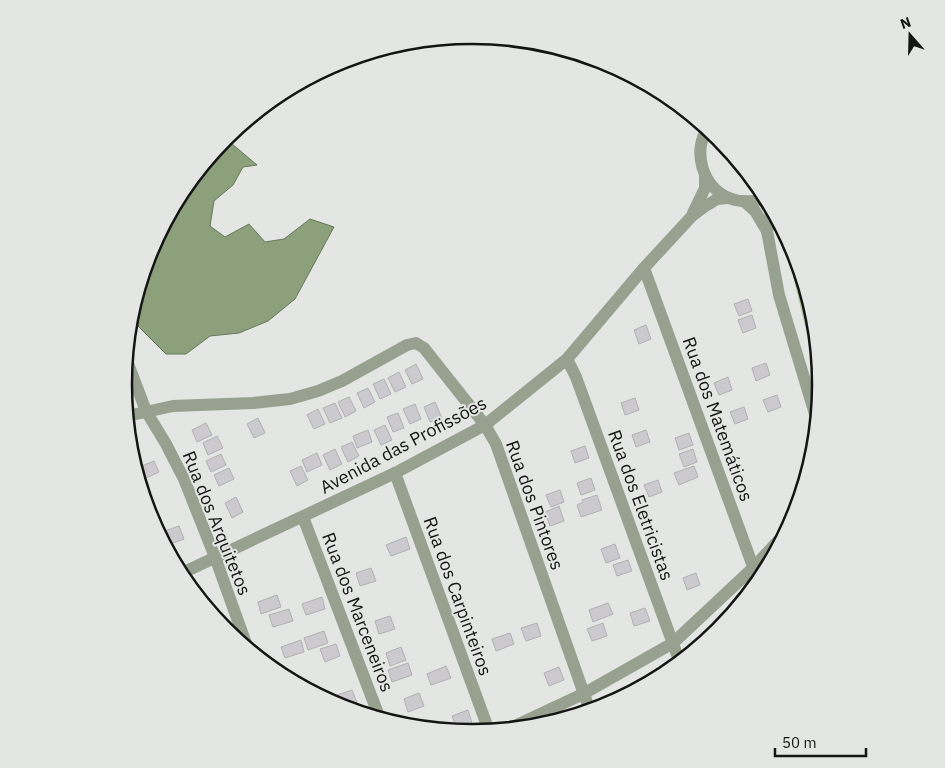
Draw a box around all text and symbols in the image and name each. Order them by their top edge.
north arrow [885,10,935,60]
text: N [898,13,913,33]
street label: Rua dos Matemáticos [678,334,758,504]
street label: Avenida das Profissões [316,391,490,499]
street label: Rua dos Eletricistas [603,426,679,584]
street label: Rua dos Pintores [501,437,569,573]
street label: Rua dos Arquitetos [178,448,256,598]
street label: Rua dos Carpinteiros [419,513,497,679]
street label: Rua dos Marceneiros [317,529,399,695]
scale bar [775,726,866,758]
text: 50 m [782,733,817,752]

